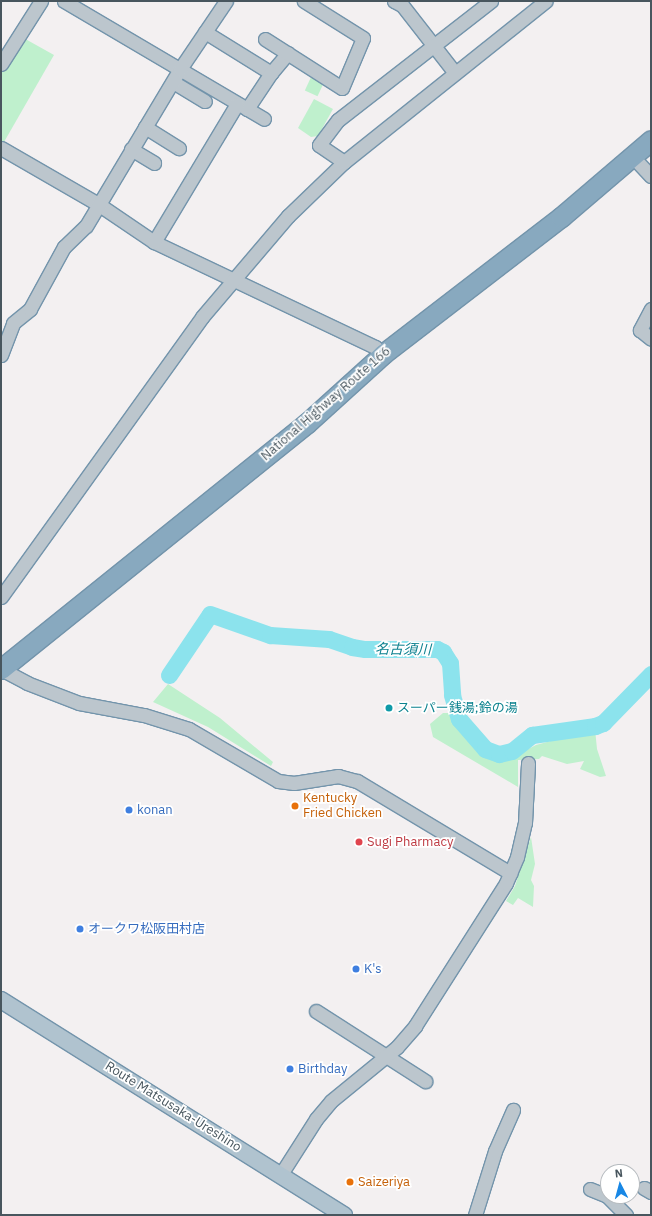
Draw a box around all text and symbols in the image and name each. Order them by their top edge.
street label: National Highway Route 166 [258,344,394,464]
water label: 名古須川 [375,640,431,658]
place label: スーパー銭湯;鈴の湯 [397,700,518,716]
marker: スーパー銭湯;鈴の湯 [384,703,394,713]
place label: Kentucky Fried Chicken [303,791,382,822]
marker: Kentucky Fried Chicken [290,801,300,811]
place label: konan [137,802,173,818]
marker: konan [124,805,134,815]
place label: Sugi Pharmacy [367,834,453,850]
marker: Sugi Pharmacy [354,837,364,847]
place label: オークワ松阪田村店 [88,921,205,937]
marker: オークワ松阪田村店 [75,924,85,934]
place label: K's [364,961,382,977]
marker: K's [351,964,361,974]
street label: Route Matsusaka-Ureshino [102,1059,244,1155]
place label: Birthday [298,1061,347,1077]
marker: Birthday [285,1064,295,1074]
north arrow [600,1164,640,1204]
text: N [614,1166,624,1180]
place label: Saizeriya [358,1174,410,1190]
marker: Saizeriya [345,1177,355,1187]

